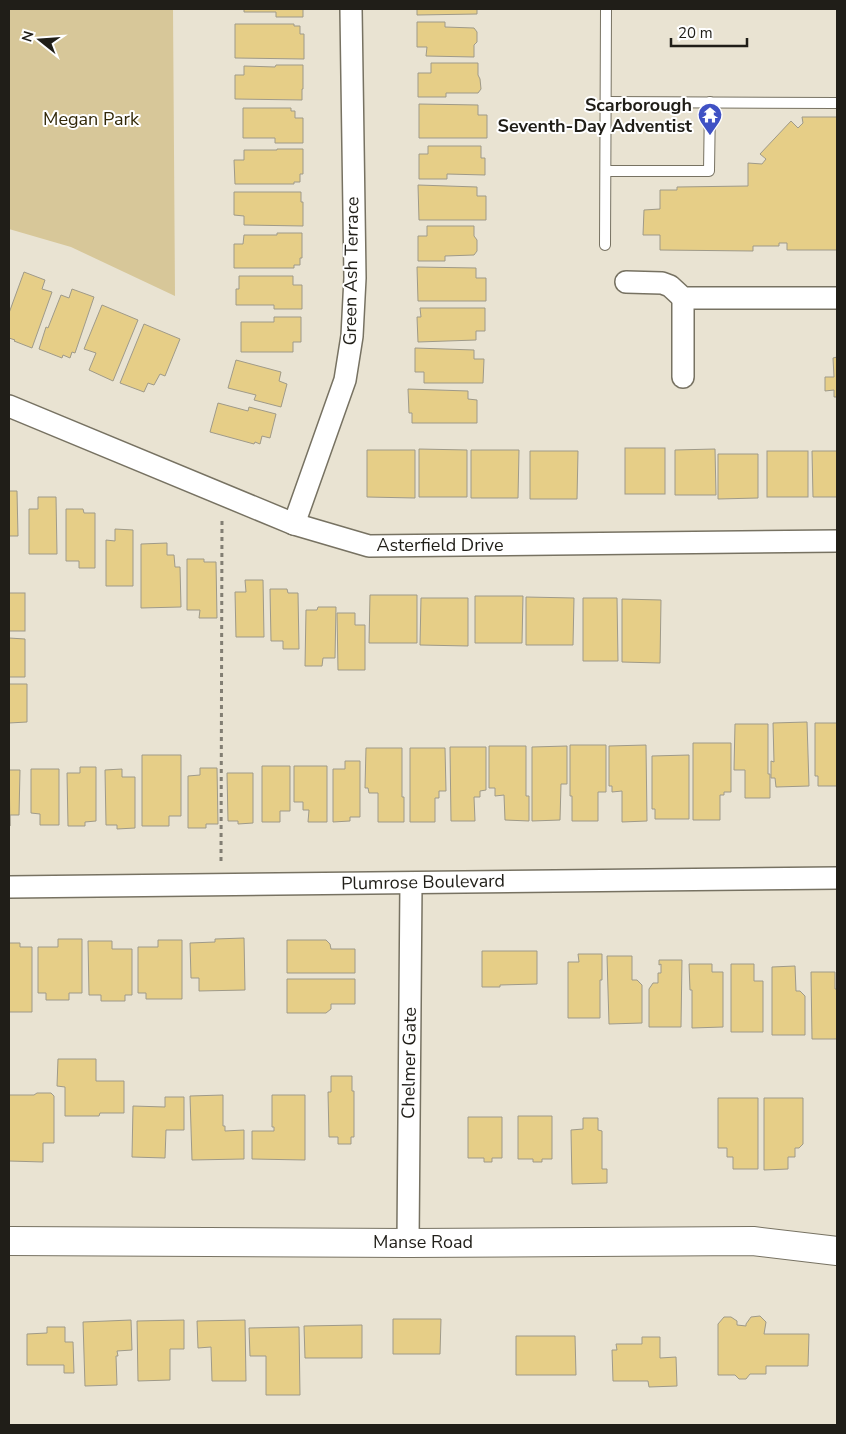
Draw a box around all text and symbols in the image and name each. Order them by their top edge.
north arrow [15,15,65,65]
scale bar [671,15,747,47]
text: 20 m [678,23,713,43]
text: N [17,29,39,44]
place label: Scarborough Seventh-Day Adventist [498,93,692,138]
temple icon: Scarborough Seventh-Day Adventist [697,102,723,136]
park label: Megan Park [43,107,140,131]
street label: Green Ash Terrace [338,196,364,346]
street label: Asterfield Drive [377,533,503,557]
street label: Plumrose Boulevard [341,869,505,895]
street label: Chelmer Gate [396,1007,422,1119]
street label: Manse Road [373,1230,473,1254]

